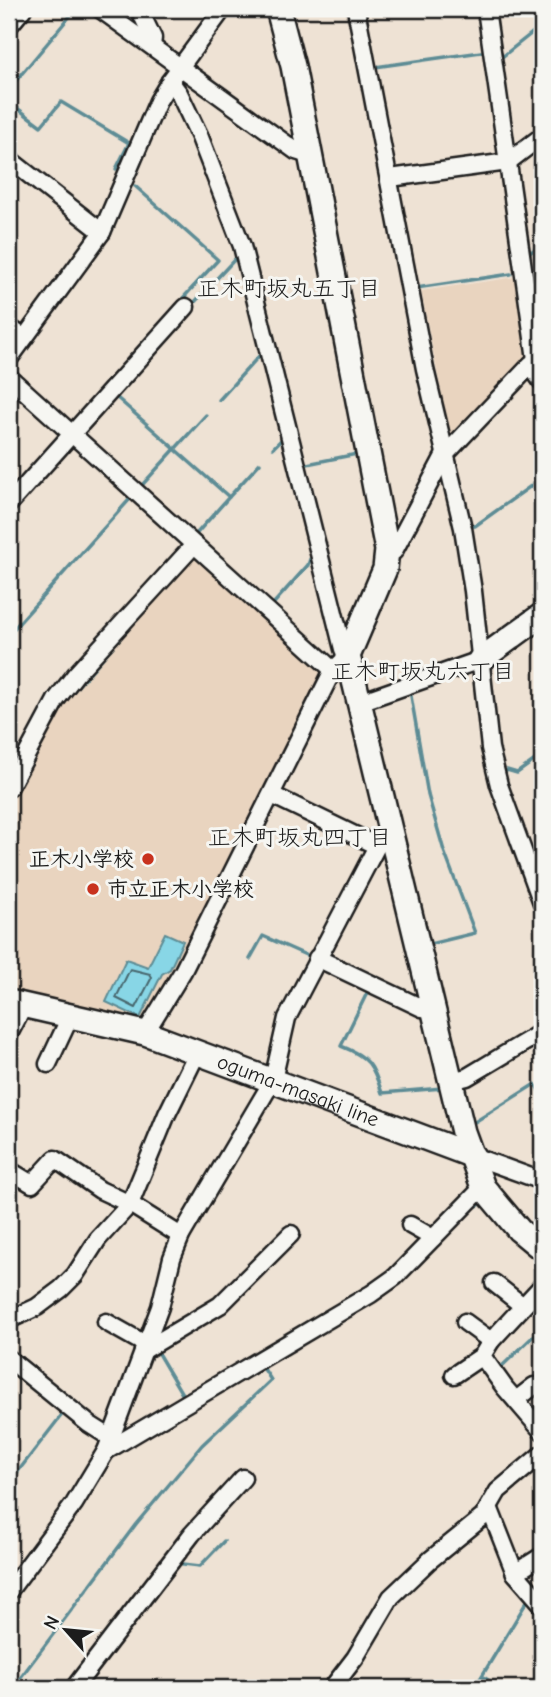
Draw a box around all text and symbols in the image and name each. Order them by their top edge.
district label: 正木町坂丸五丁目 [197,275,381,302]
district label: 正木町坂丸六丁目 [331,658,515,685]
district label: 正木町坂丸四丁目 [208,824,392,851]
place label: 正木小学校 [29,847,134,871]
marker: 正木小学校 [140,851,156,867]
place label: 市立正木小学校 [107,877,254,901]
marker: 市立正木小学校 [85,881,101,897]
street label: oguma-masaki line [214,1049,382,1132]
north arrow [32,1596,102,1666]
text: N [39,1612,64,1633]

